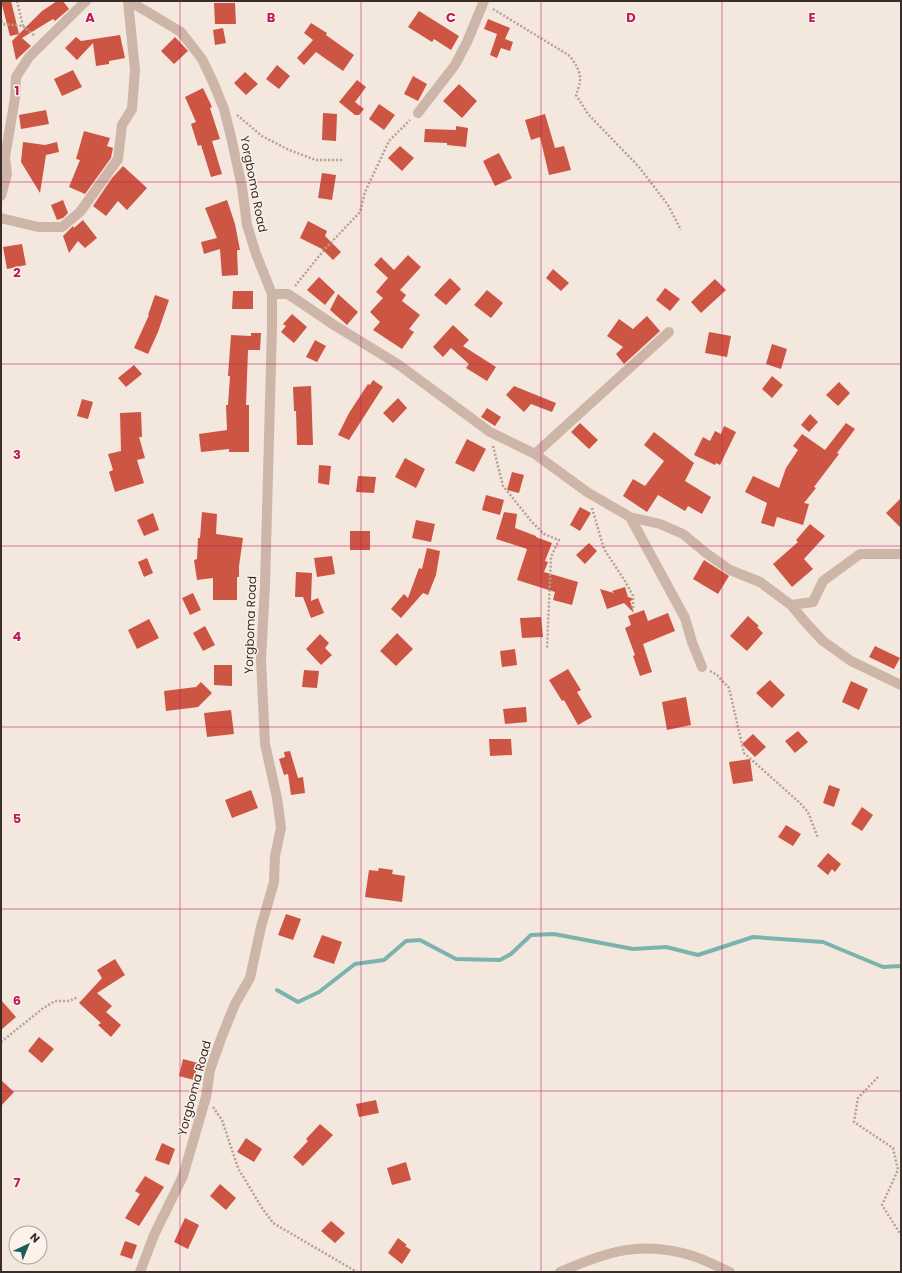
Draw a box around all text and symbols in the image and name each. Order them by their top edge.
text: A [85,8,95,27]
text: B [267,8,276,27]
text: C [446,8,456,27]
text: D [626,8,636,27]
text: E [808,8,816,27]
text: 1 [15,81,19,100]
street label: Yorgboma Road [236,134,272,234]
text: 2 [13,263,21,282]
text: 3 [13,445,21,464]
street label: Yorgboma Road [240,576,260,674]
text: 4 [13,627,22,646]
text: 5 [13,809,21,828]
text: 6 [13,991,21,1010]
street label: Yorgboma Road [173,1038,215,1138]
text: 7 [14,1173,21,1192]
north arrow [8,1225,48,1265]
text: N [26,1229,43,1246]

